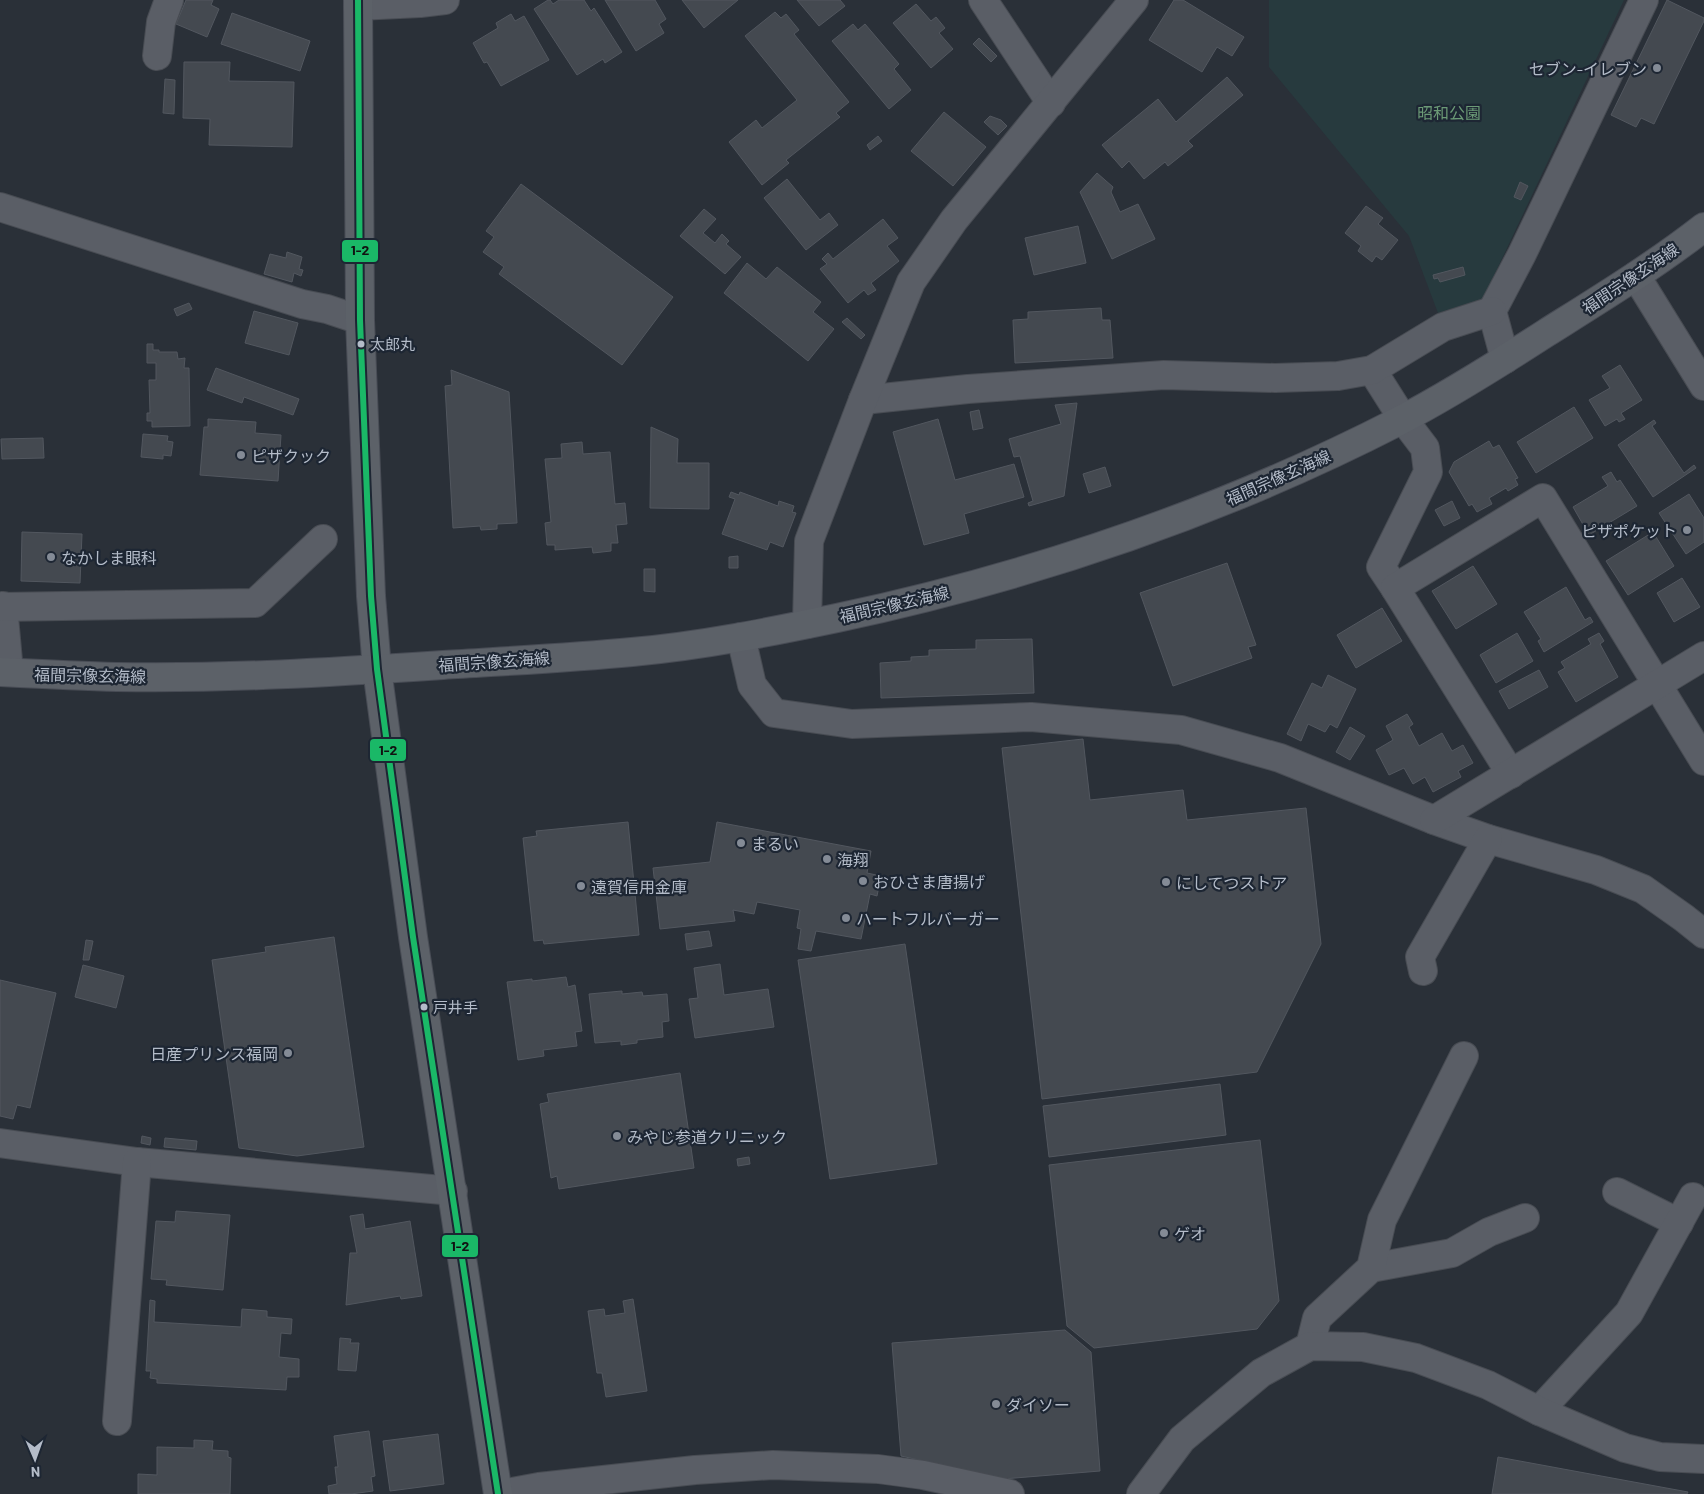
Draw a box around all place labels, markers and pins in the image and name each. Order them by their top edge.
place label: セブン-イレブン [1529,59,1647,78]
marker: セブン-イレブン [1651,62,1663,74]
place label: 太郎丸 [370,335,415,353]
marker: 太郎丸 [356,339,366,349]
place label: ピザクック [251,446,331,465]
marker: ピザクック [235,449,247,461]
place label: ピザポケット [1581,521,1677,540]
marker: ピザポケット [1681,524,1693,536]
place label: なかしま眼科 [61,548,157,567]
marker: なかしま眼科 [45,551,57,563]
place label: まるい [751,834,799,853]
marker: まるい [735,837,747,849]
place label: 海翔 [837,850,869,869]
marker: 海翔 [821,853,833,865]
place label: おひさま唐揚げ [873,872,985,891]
place label: にしてつストア [1176,873,1287,892]
marker: おひさま唐揚げ [857,875,869,887]
marker: にしてつストア [1160,876,1172,888]
place label: 遠賀信用金庫 [591,877,687,896]
marker: 遠賀信用金庫 [575,880,587,892]
place label: ハートフルバーガー [856,909,1000,928]
marker: ハートフルバーガー [840,912,852,924]
place label: 戸井手 [433,998,478,1016]
marker: 戸井手 [419,1002,429,1012]
place label: 日産プリンス福岡 [150,1044,278,1063]
marker: 日産プリンス福岡 [282,1047,294,1059]
place label: みやじ参道クリニック [627,1127,787,1146]
marker: みやじ参道クリニック [611,1130,623,1142]
place label: ゲオ [1174,1224,1206,1243]
marker: ゲオ [1158,1227,1170,1239]
place label: ダイソー [1006,1395,1070,1414]
marker: ダイソー [990,1398,1002,1410]

